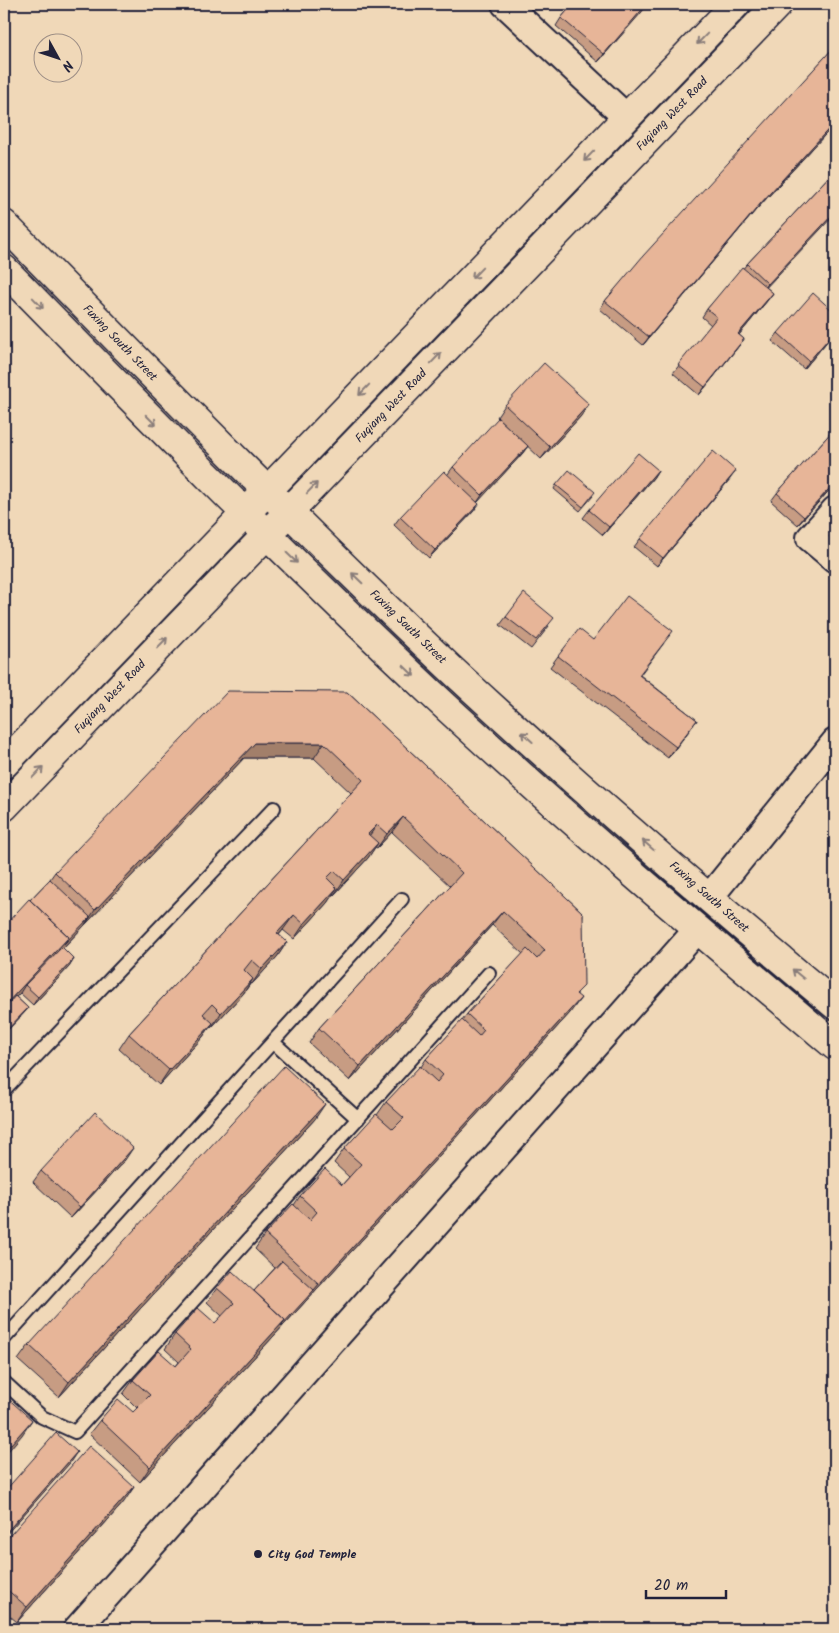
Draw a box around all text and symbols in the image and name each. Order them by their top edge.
north arrow [32,32,82,82]
one-way arrow [696,33,708,45]
text: N [56,55,78,76]
street label: Fuqiang West Road [632,72,713,155]
one-way arrow [583,150,595,162]
one-way arrow [471,267,483,279]
one-way arrow [32,297,44,310]
street label: Fuxing South Street [78,300,162,386]
one-way arrow [430,352,442,364]
street label: Fuqiang West Road [351,364,432,447]
one-way arrow [358,384,370,396]
one-way arrow [145,413,157,425]
one-way arrow [305,482,318,494]
one-way arrow [286,552,298,564]
one-way arrow [351,572,363,584]
street label: Fuxing South Street [365,585,451,669]
one-way arrow [156,636,168,649]
street label: Fuqiang West Road [70,655,151,738]
one-way arrow [403,665,415,677]
one-way arrow [520,731,533,743]
one-way arrow [31,767,43,779]
one-way arrow [642,839,655,850]
street label: Fuxing South Street [665,857,754,937]
one-way arrow [792,968,805,979]
place label: City God Temple [268,1545,356,1564]
marker: City God Temple [252,1548,264,1560]
scale bar [646,1568,726,1600]
text: 20 m [654,1574,688,1598]

